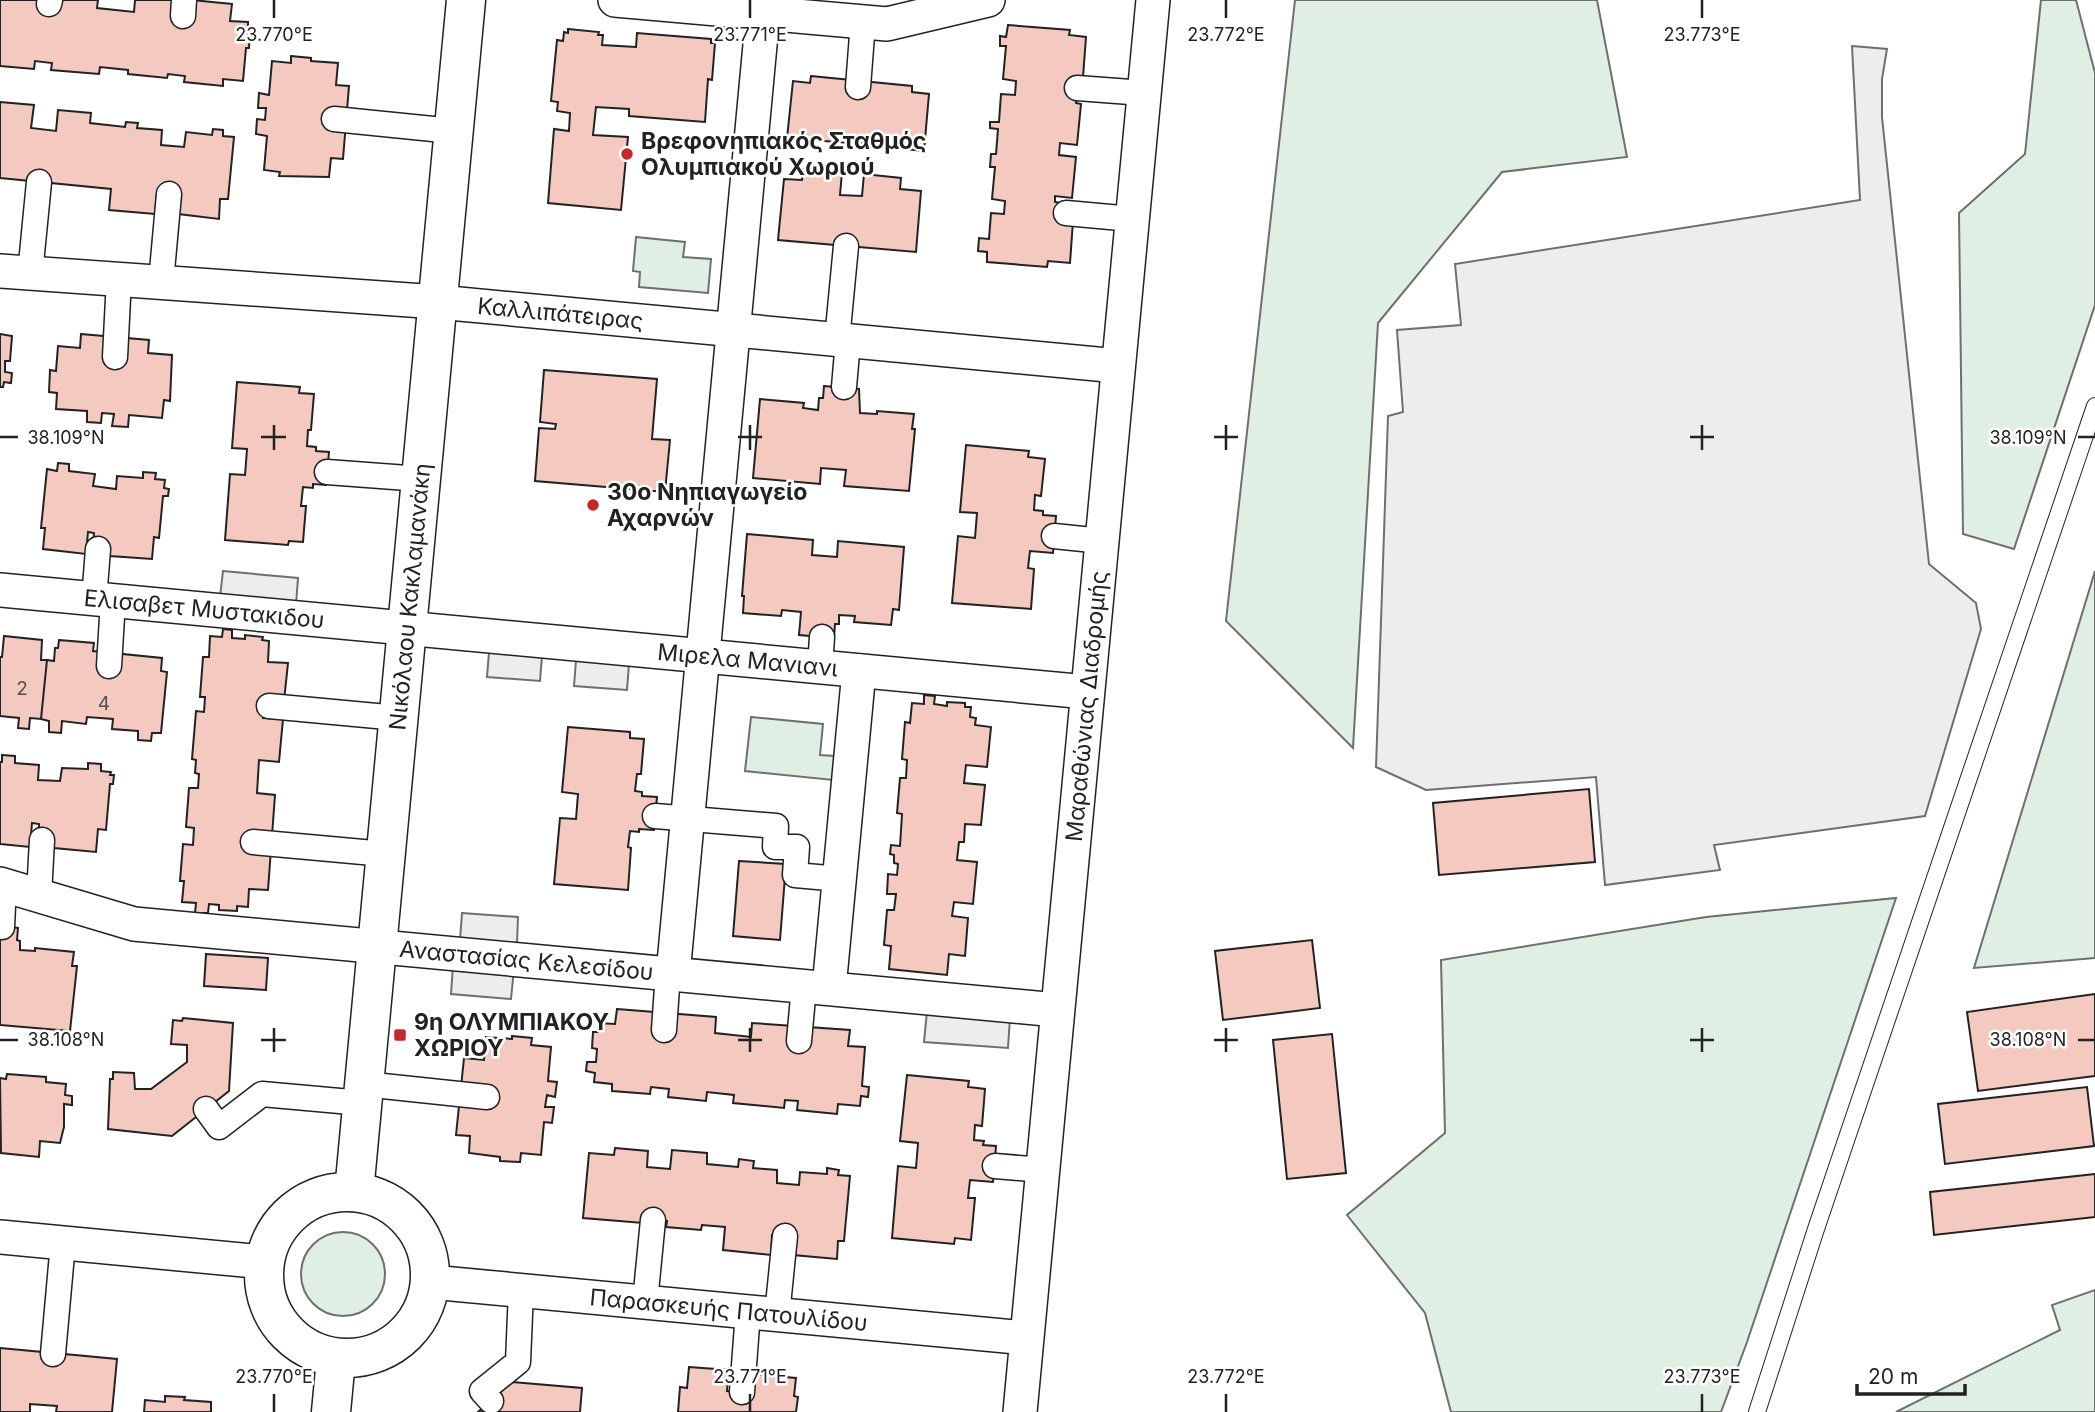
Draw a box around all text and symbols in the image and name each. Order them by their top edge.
text: 23.770°E [235,24,313,45]
text: 23.771°E [713,24,787,45]
text: 23.772°E [1187,24,1265,45]
text: 23.773°E [1664,24,1740,45]
place label: Βρεφονηπιακός Σταθμός Ολυμπιακού Χωριού [641,127,926,181]
marker: Βρεφονηπιακός Σταθμός Ολυμπιακού Χωριού [619,146,635,162]
street label: Καλλιπάτειρας [476,292,645,335]
text: 38.109°N [27,427,105,448]
text: 38.109°N [1989,427,2067,448]
street label: Νικόλαου Κακλαμανάκη [383,462,436,731]
place label: 30ο Νηπιαγωγείο Αχαρνών [607,478,807,532]
marker: 30ο Νηπιαγωγείο Αχαρνών [585,497,601,513]
street label: Μαραθώνιας Διαδρομής [1060,570,1113,843]
street label: Ελισαβετ Μυστακιδου [83,584,326,634]
street label: Μιρελα Μανιανι [656,638,840,683]
house number: 2 [16,677,28,700]
house number: 4 [98,692,110,715]
street label: Αναστασίας Κελεσίδου [398,935,655,986]
place label: 9η ΟΛΥΜΠΙΑΚΟΥ ΧΩΡΙΟΥ [414,1008,609,1062]
marker: 9η ΟΛΥΜΠΙΑΚΟΥ ΧΩΡΙΟΥ [392,1027,408,1043]
text: 38.108°N [28,1029,104,1050]
text: 38.108°N [1990,1029,2066,1050]
street label: Παρασκευής Πατουλίδου [588,1283,869,1337]
scale bar [1857,1352,1966,1396]
text: 20 m [1868,1364,1918,1389]
text: 23.770°E [235,1366,313,1387]
text: 23.771°E [713,1366,787,1387]
text: 23.772°E [1187,1366,1265,1387]
text: 23.773°E [1664,1366,1740,1387]

